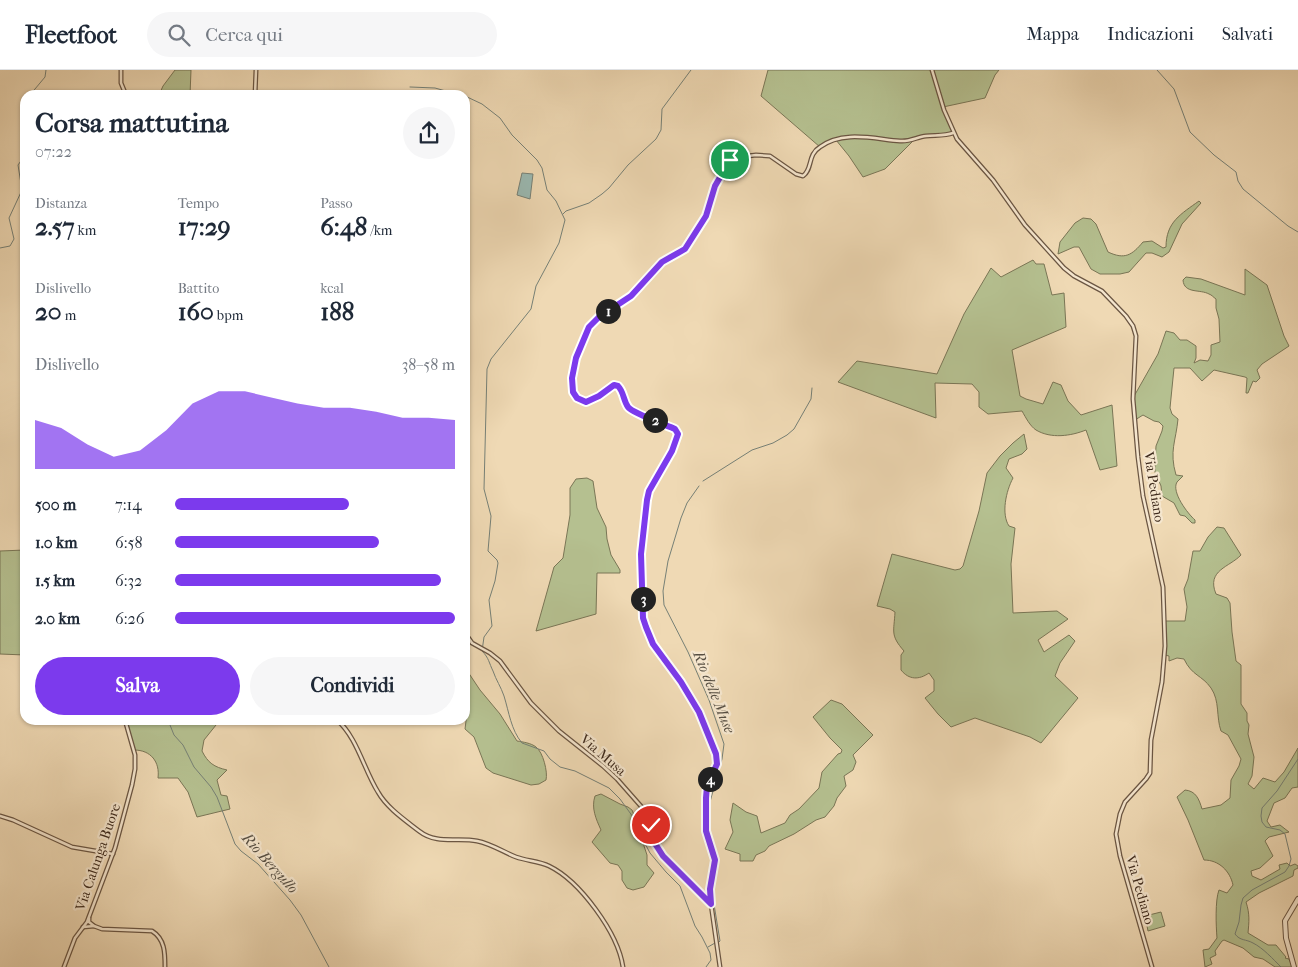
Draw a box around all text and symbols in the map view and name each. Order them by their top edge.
search box [147,12,497,57]
text: Fleetfoot [25,21,117,49]
icon: search [165,21,193,49]
text: Cerca qui [205,24,283,46]
text: Mappa [1026,24,1079,45]
text: Indicazioni [1107,24,1194,45]
text: Salvati [1222,24,1273,45]
text: Corsa mattutina [35,106,228,139]
button: share [403,107,455,159]
pin [709,139,751,181]
text: 07:22 [35,142,72,161]
icon: arrive [716,146,744,174]
text: Distanza [35,195,87,212]
text: Tempo [178,195,219,212]
text: Passo [320,195,353,212]
text: 2.57 [35,212,75,241]
text: 17:29 [178,212,231,241]
text: 6:48 [320,212,367,241]
text: km [75,222,96,239]
text: /km [367,222,393,239]
text: Dislivello [35,280,91,297]
text: Battito [178,280,219,297]
text: kcal [320,280,344,297]
text: 20 [35,297,62,326]
text: 160 [178,297,214,326]
text: 188 [320,297,354,326]
pin: 1 [596,298,620,324]
text: 1 [606,303,611,320]
text: m [62,307,76,324]
text: bpm [214,307,243,324]
text: Dislivello [35,355,99,374]
text: 38–58 m [402,355,455,374]
pin: 2 [642,408,668,432]
text: 2 [652,412,659,429]
street label: Via Pediano [1140,450,1168,523]
text: 500 m [35,495,76,514]
text: 7:14 [115,495,142,514]
text: 1.0 km [35,533,78,552]
text: 6:58 [115,533,143,552]
text: 1.5 km [35,571,75,590]
text: 6:32 [115,571,142,590]
pin: 3 [630,586,656,612]
text: 3 [641,591,646,608]
text: 2.0 km [35,609,80,628]
text: 6:26 [115,609,144,628]
water label: Rio delle Muse [689,647,739,737]
button: Salva [35,657,240,715]
button: Condividi [250,657,455,715]
street label: Via Musa [576,730,630,780]
pin: 4 [698,766,722,792]
text: 4 [706,771,715,788]
street label: Via Calunga Buore [71,801,124,914]
pin [630,804,672,846]
icon: check [637,811,665,839]
water label: Rio Bergullo [238,828,302,897]
street label: Via Pediano [1122,853,1158,927]

